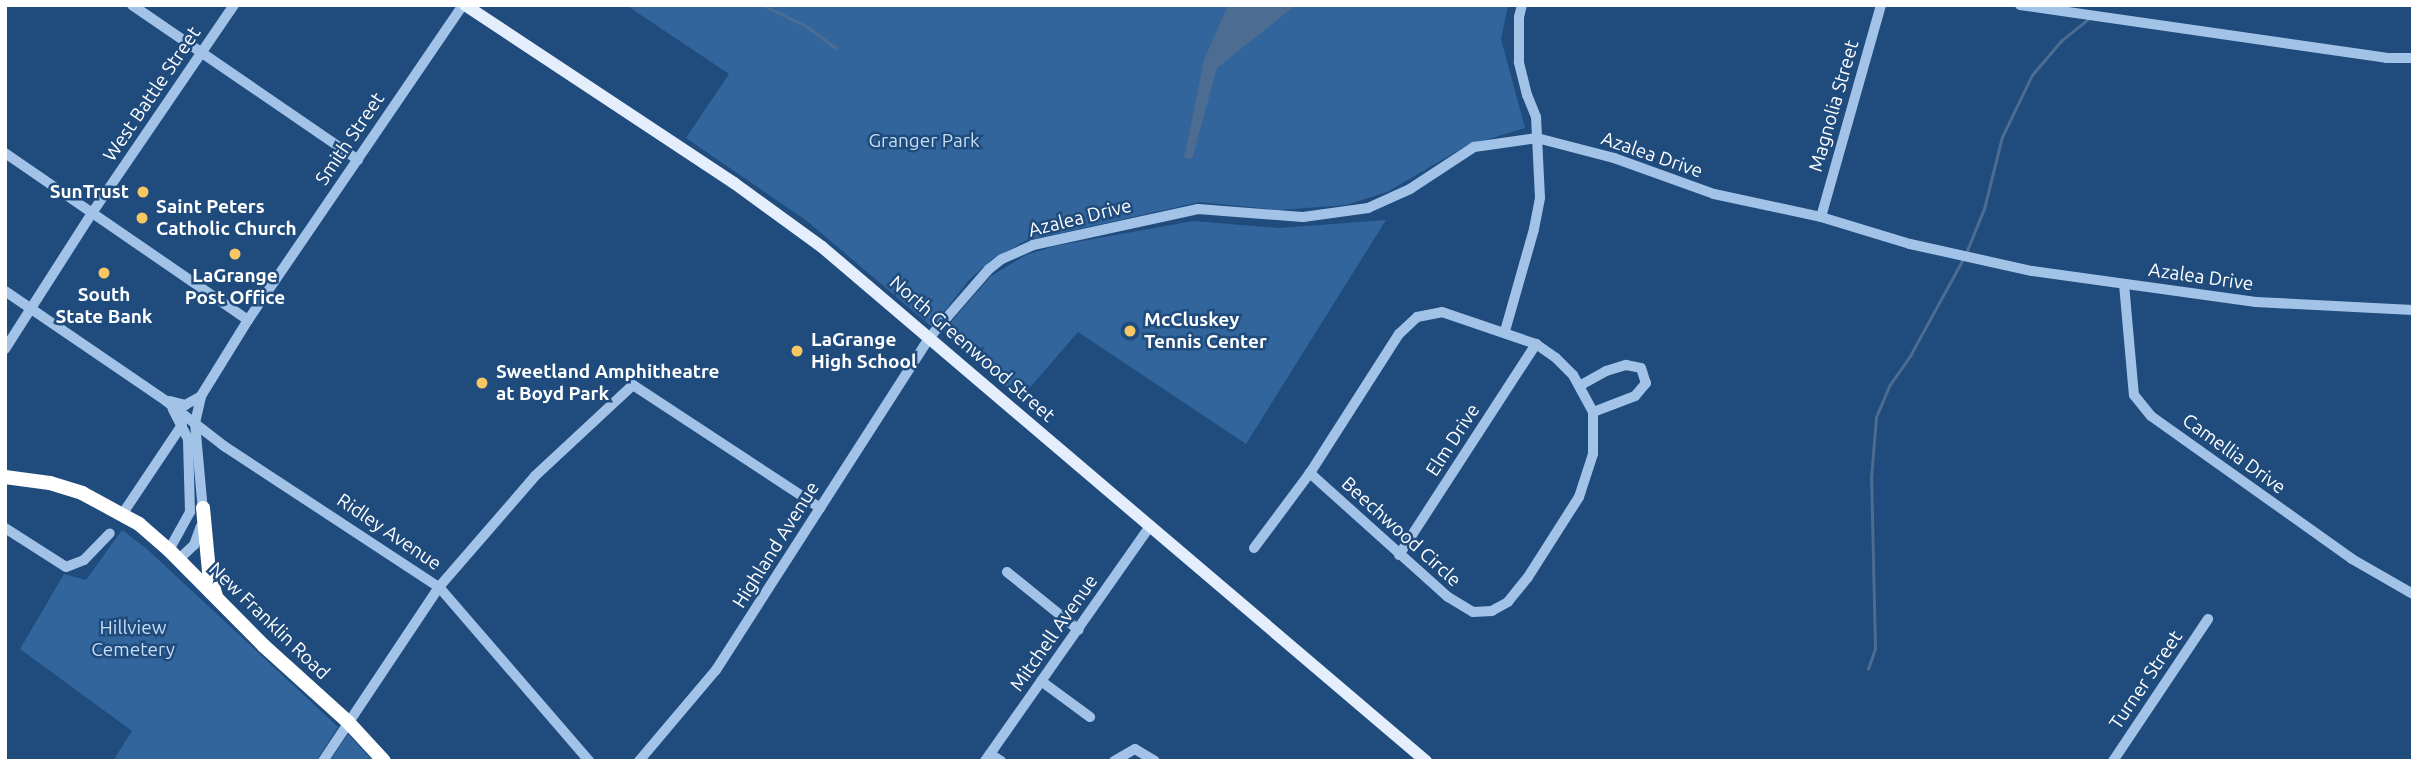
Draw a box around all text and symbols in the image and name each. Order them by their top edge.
street label: West Battle Street [99,22,205,166]
street label: Magnolia Street [1804,38,1864,174]
street label: Smith Street [311,88,389,190]
street label: Azalea Drive [1598,127,1706,183]
park label: Granger Park [868,130,980,152]
place label: SunTrust [50,181,129,203]
marker: SunTrust [135,184,151,200]
street label: Azalea Drive [1026,194,1134,242]
place label: Saint Peters Catholic Church [156,196,297,240]
marker: Saint Peters Catholic Church [134,210,150,226]
marker: LaGrange Post Office [227,246,243,262]
street label: Azalea Drive [2147,258,2255,296]
marker: South State Bank [96,265,112,281]
place label: LaGrange Post Office [185,265,285,309]
street label: North Greenwood Street [885,271,1059,427]
place label: South State Bank [55,284,153,328]
place label: McCluskey Tennis Center [1144,309,1267,353]
marker: McCluskey Tennis Center [1122,323,1138,339]
place label: LaGrange High School [811,329,917,373]
marker: LaGrange High School [789,343,805,359]
place label: Sweetland Amphitheatre at Boyd Park [496,361,720,405]
marker: Sweetland Amphitheatre at Boyd Park [474,375,490,391]
street label: Elm Drive [1421,400,1485,480]
street label: Camellia Drive [2178,409,2290,499]
street label: Beechwood Circle [1337,472,1465,592]
street label: Highland Avenue [728,478,824,612]
street label: Ridley Avenue [333,489,445,575]
street label: New Franklin Road [204,558,334,684]
street label: Mitchell Avenue [1005,570,1103,696]
park label: Hillview Cemetery [91,617,175,661]
street label: Turner Street [2105,626,2187,734]

